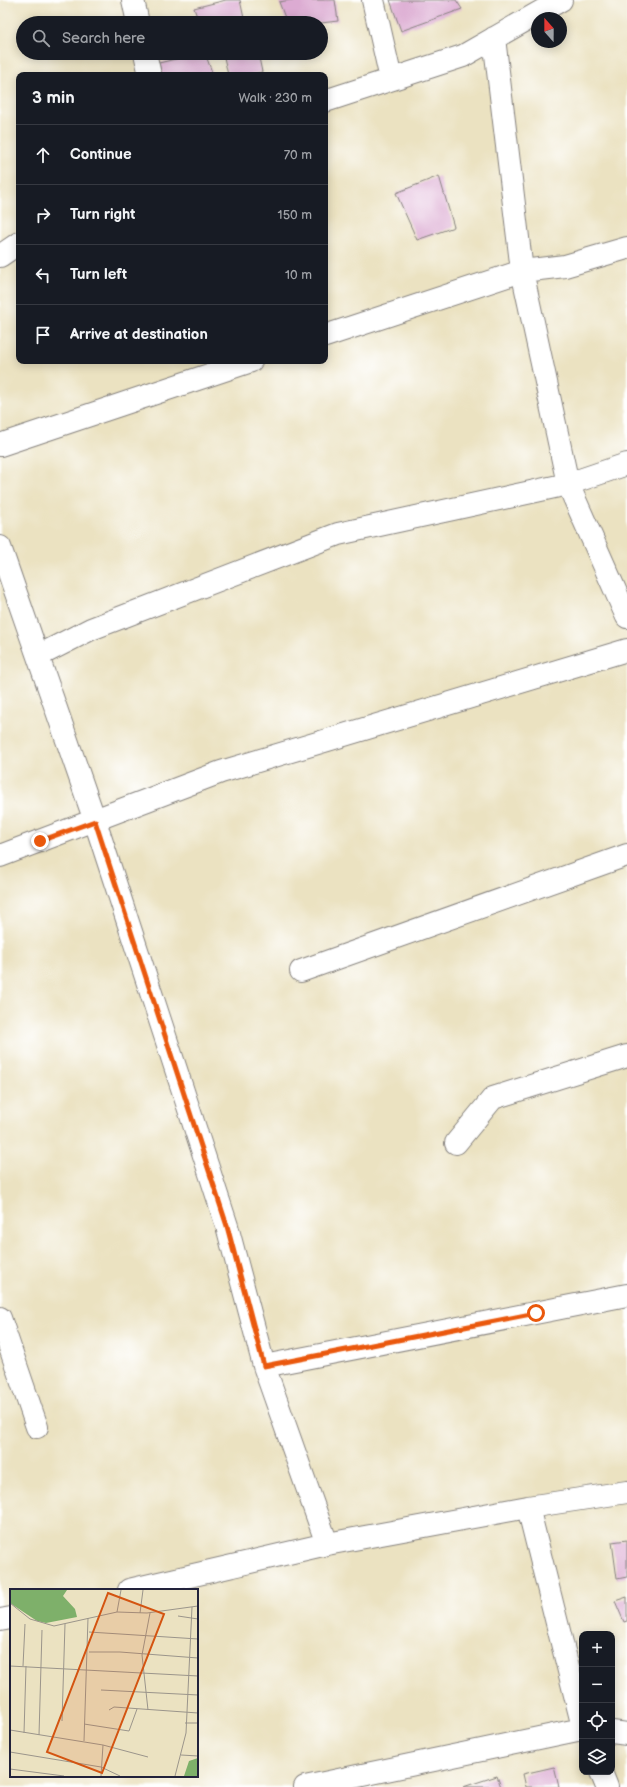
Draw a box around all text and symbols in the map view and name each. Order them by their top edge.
north arrow [531,12,567,48]
search box [16,16,328,60]
icon: search [30,27,52,49]
text: Search here [62,29,145,48]
text: 3 min [32,88,75,108]
text: Walk · 230 m [238,90,312,106]
icon: ahead [32,144,54,166]
text: Continue [70,145,132,164]
text: 70 m [284,147,312,163]
icon: right [32,204,54,226]
text: Turn right [70,205,135,224]
text: 150 m [278,207,312,223]
icon: left [32,264,54,286]
text: Turn left [70,265,127,284]
text: 10 m [285,267,312,283]
icon: arrive [32,324,54,346]
text: Arrive at destination [70,325,208,344]
route end [31,832,49,850]
route start [527,1304,545,1322]
inset map [10,1589,198,1777]
map controls [579,1631,615,1775]
button: + [579,1631,615,1667]
button: − [579,1667,615,1703]
button: locate [579,1703,615,1739]
button: layers [579,1739,615,1775]

